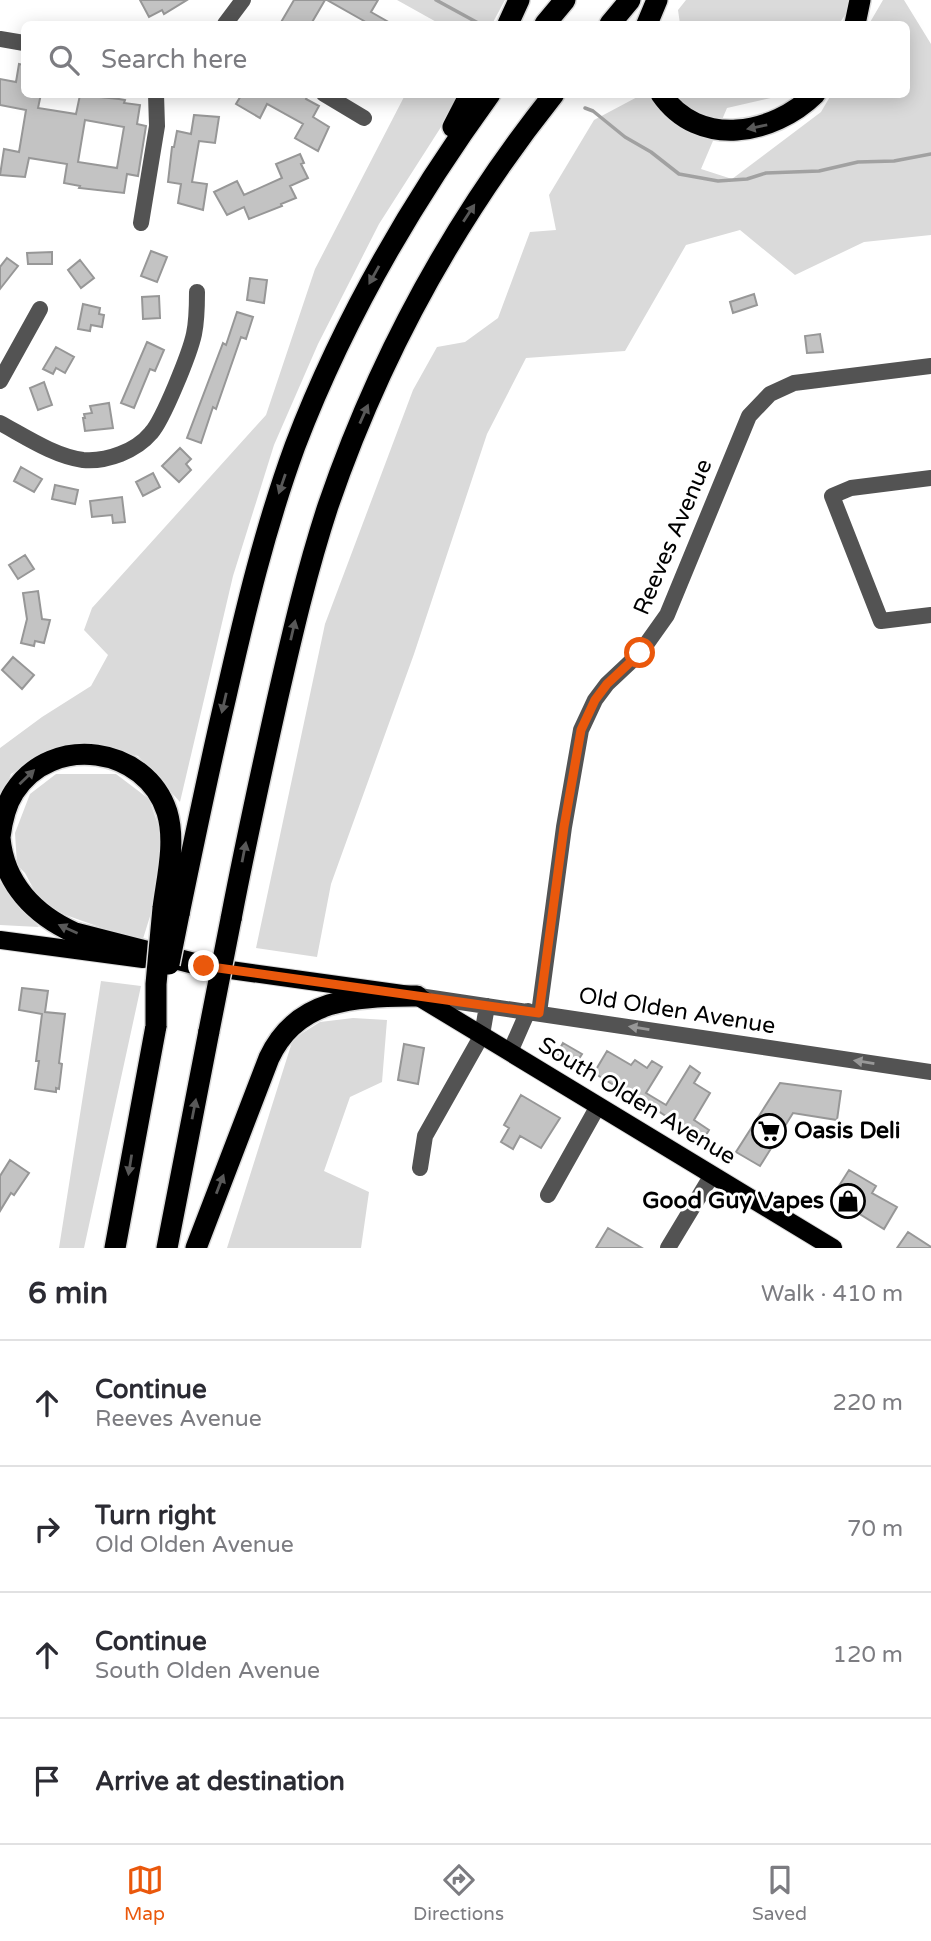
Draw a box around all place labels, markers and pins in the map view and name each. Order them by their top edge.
supermarket icon: Oasis Deli [750,1112,788,1150]
place label: Oasis Deli [794,1117,900,1145]
shop icon: Good Guy Vapes [829,1182,867,1220]
place label: Good Guy Vapes [642,1187,824,1215]

